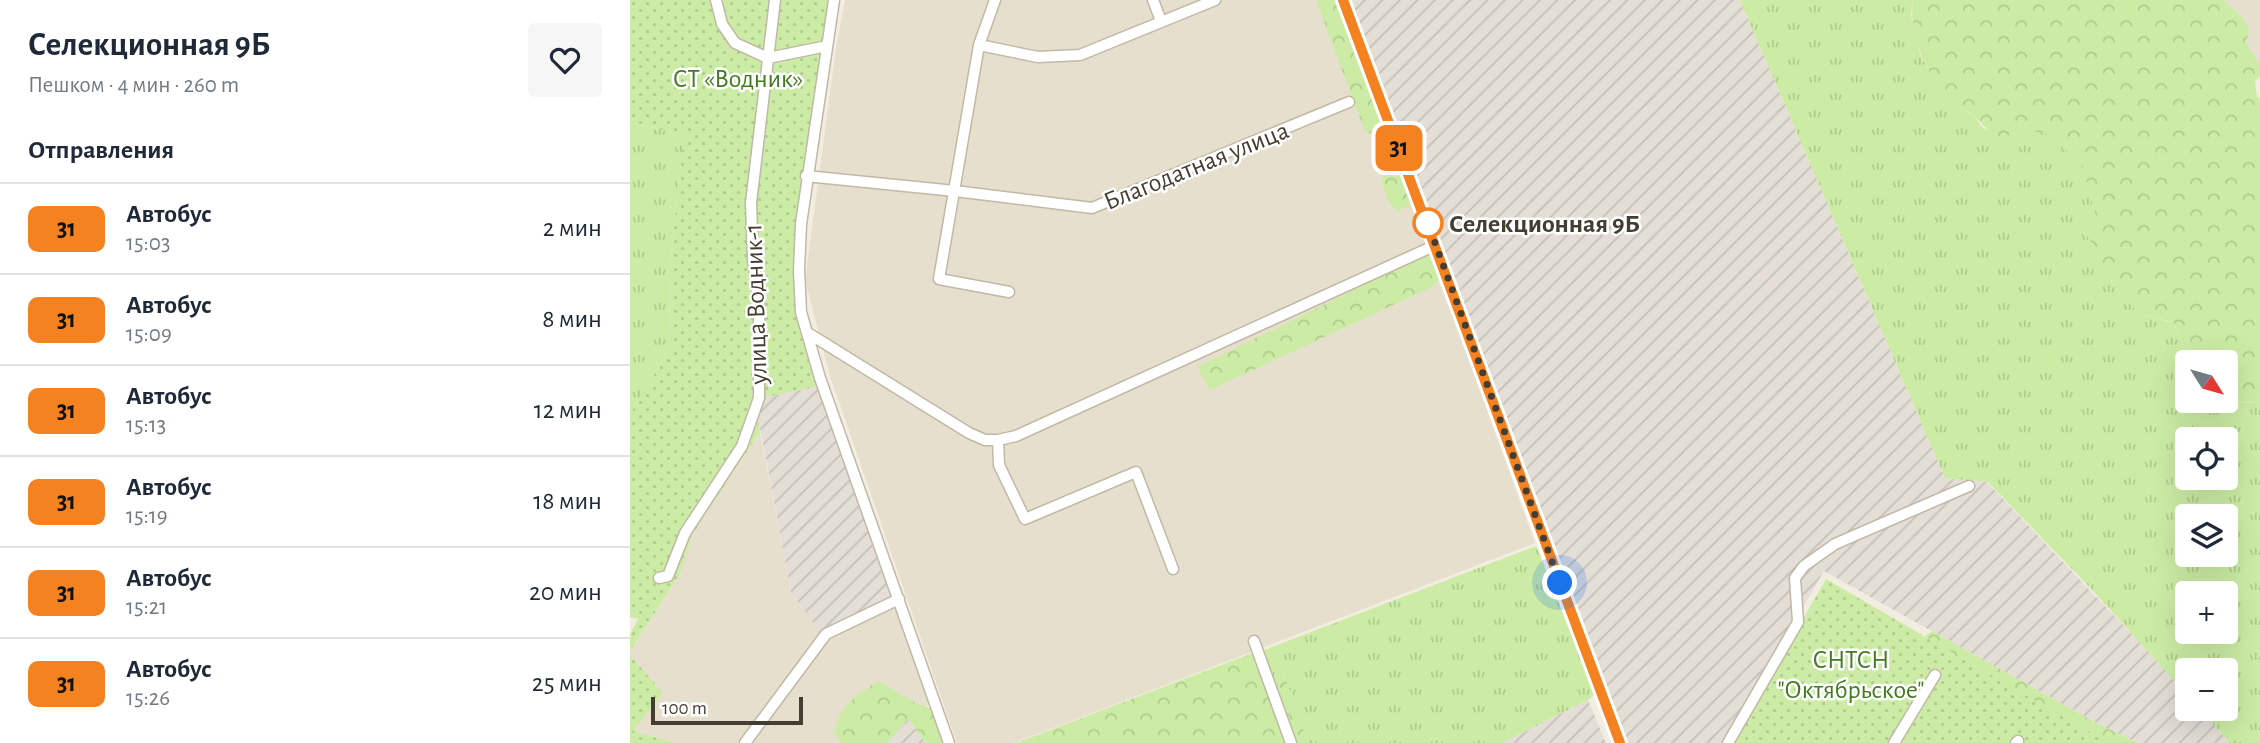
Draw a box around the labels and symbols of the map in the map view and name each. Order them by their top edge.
park label: СТ «Водник» [673,66,803,92]
street label: Благодатная улица [1100,117,1293,215]
line badge: 31 [1368,125,1430,171]
marker: Селекционная 9Б [1413,208,1443,238]
place label: Селекционная 9Б [1449,211,1640,237]
street label: улица Водник-1 [740,223,772,386]
north arrow [2175,350,2238,413]
your location [1542,565,1577,600]
park label: СНТСН "Октябрьское" [1777,647,1925,703]
scale bar [651,694,803,726]

